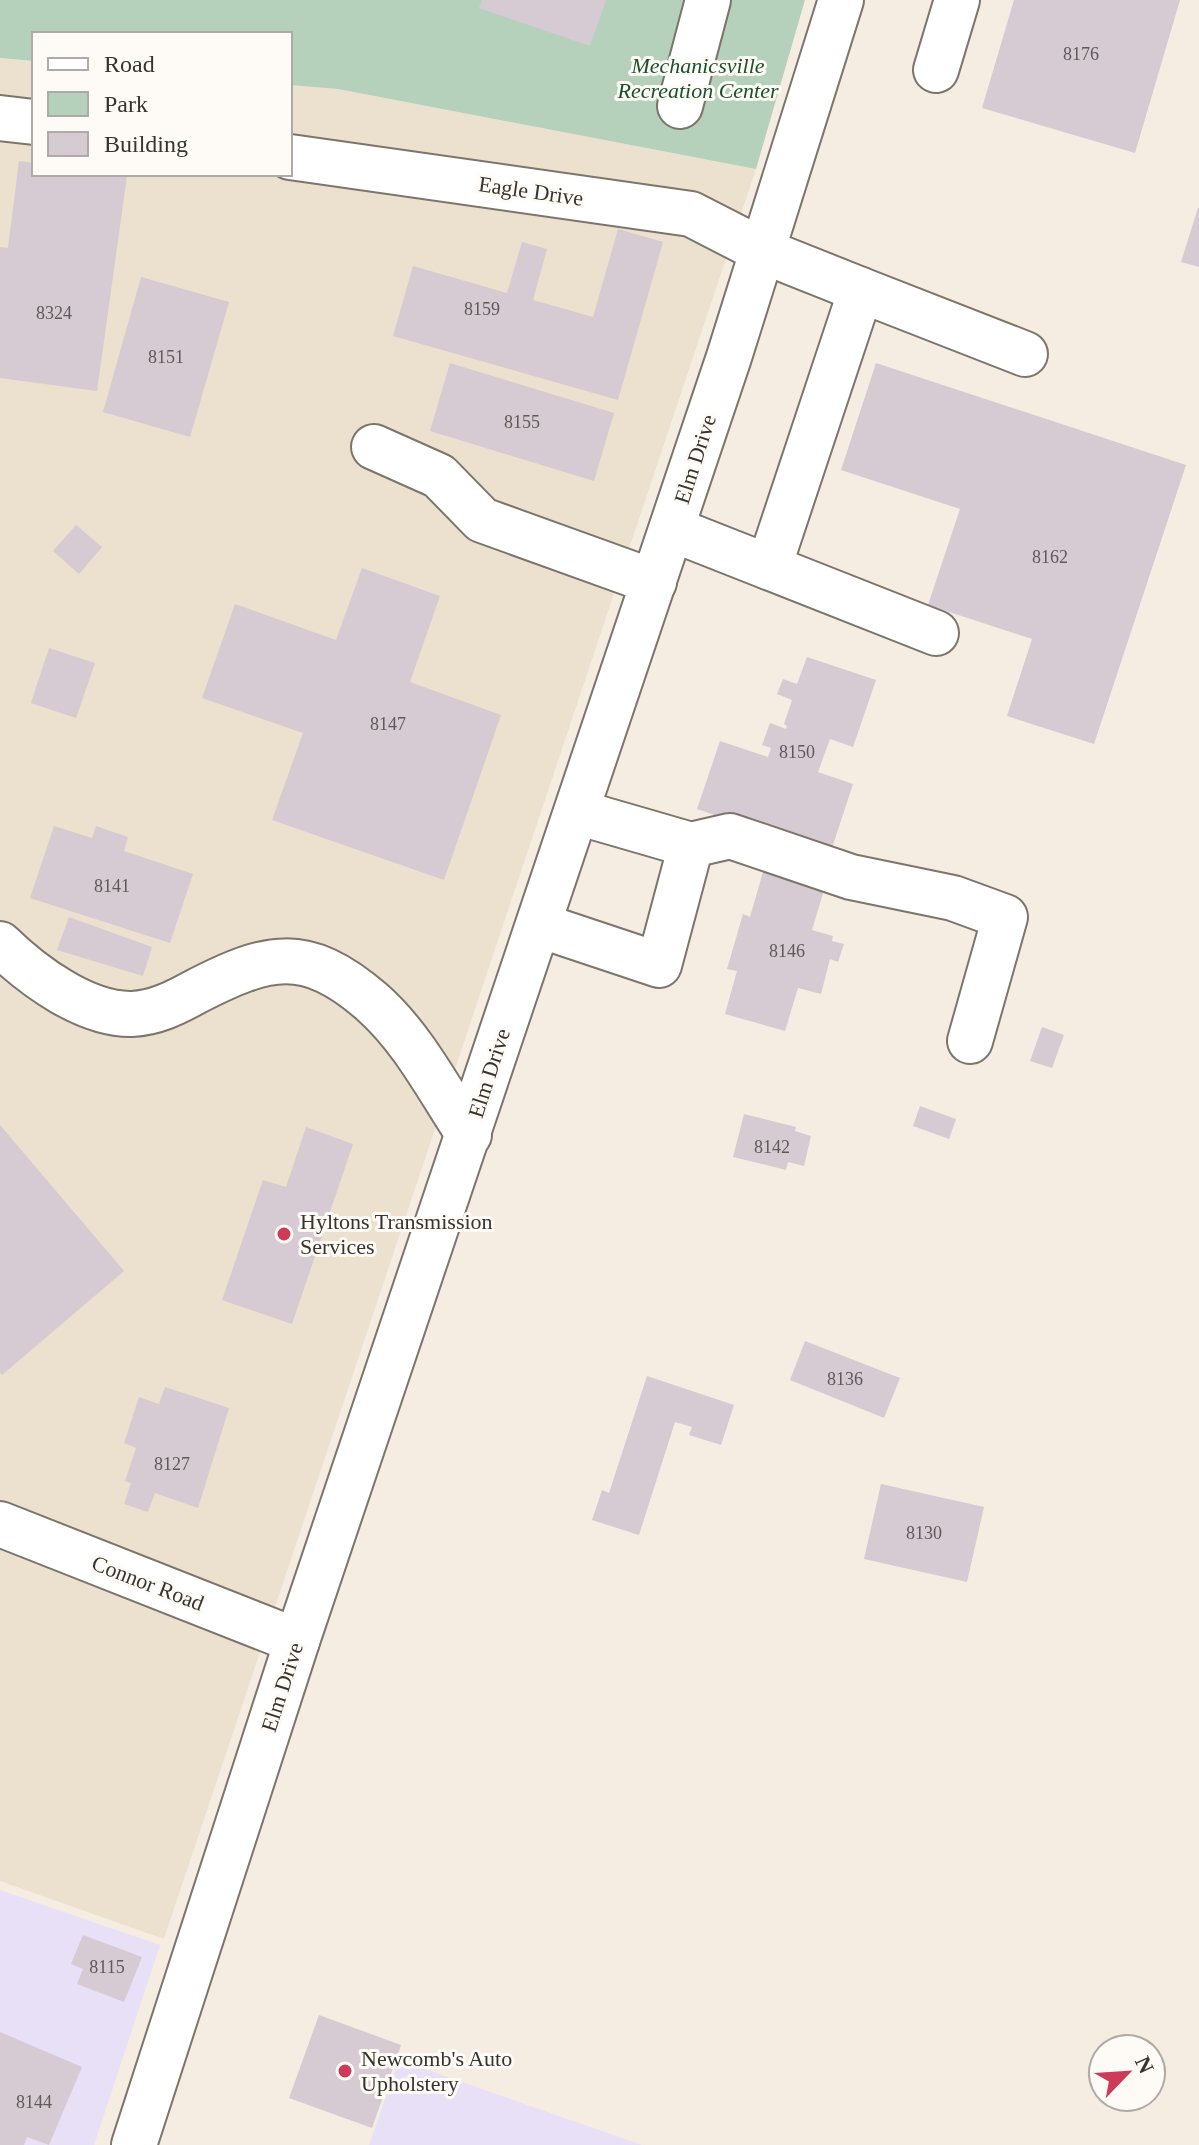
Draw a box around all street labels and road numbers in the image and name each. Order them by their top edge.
street label: Eagle Drive [477,171,585,211]
street label: Elm Drive [669,411,721,507]
street label: Elm Drive [463,1025,515,1121]
street label: Connor Road [88,1550,208,1616]
street label: Elm Drive [256,1639,308,1735]

